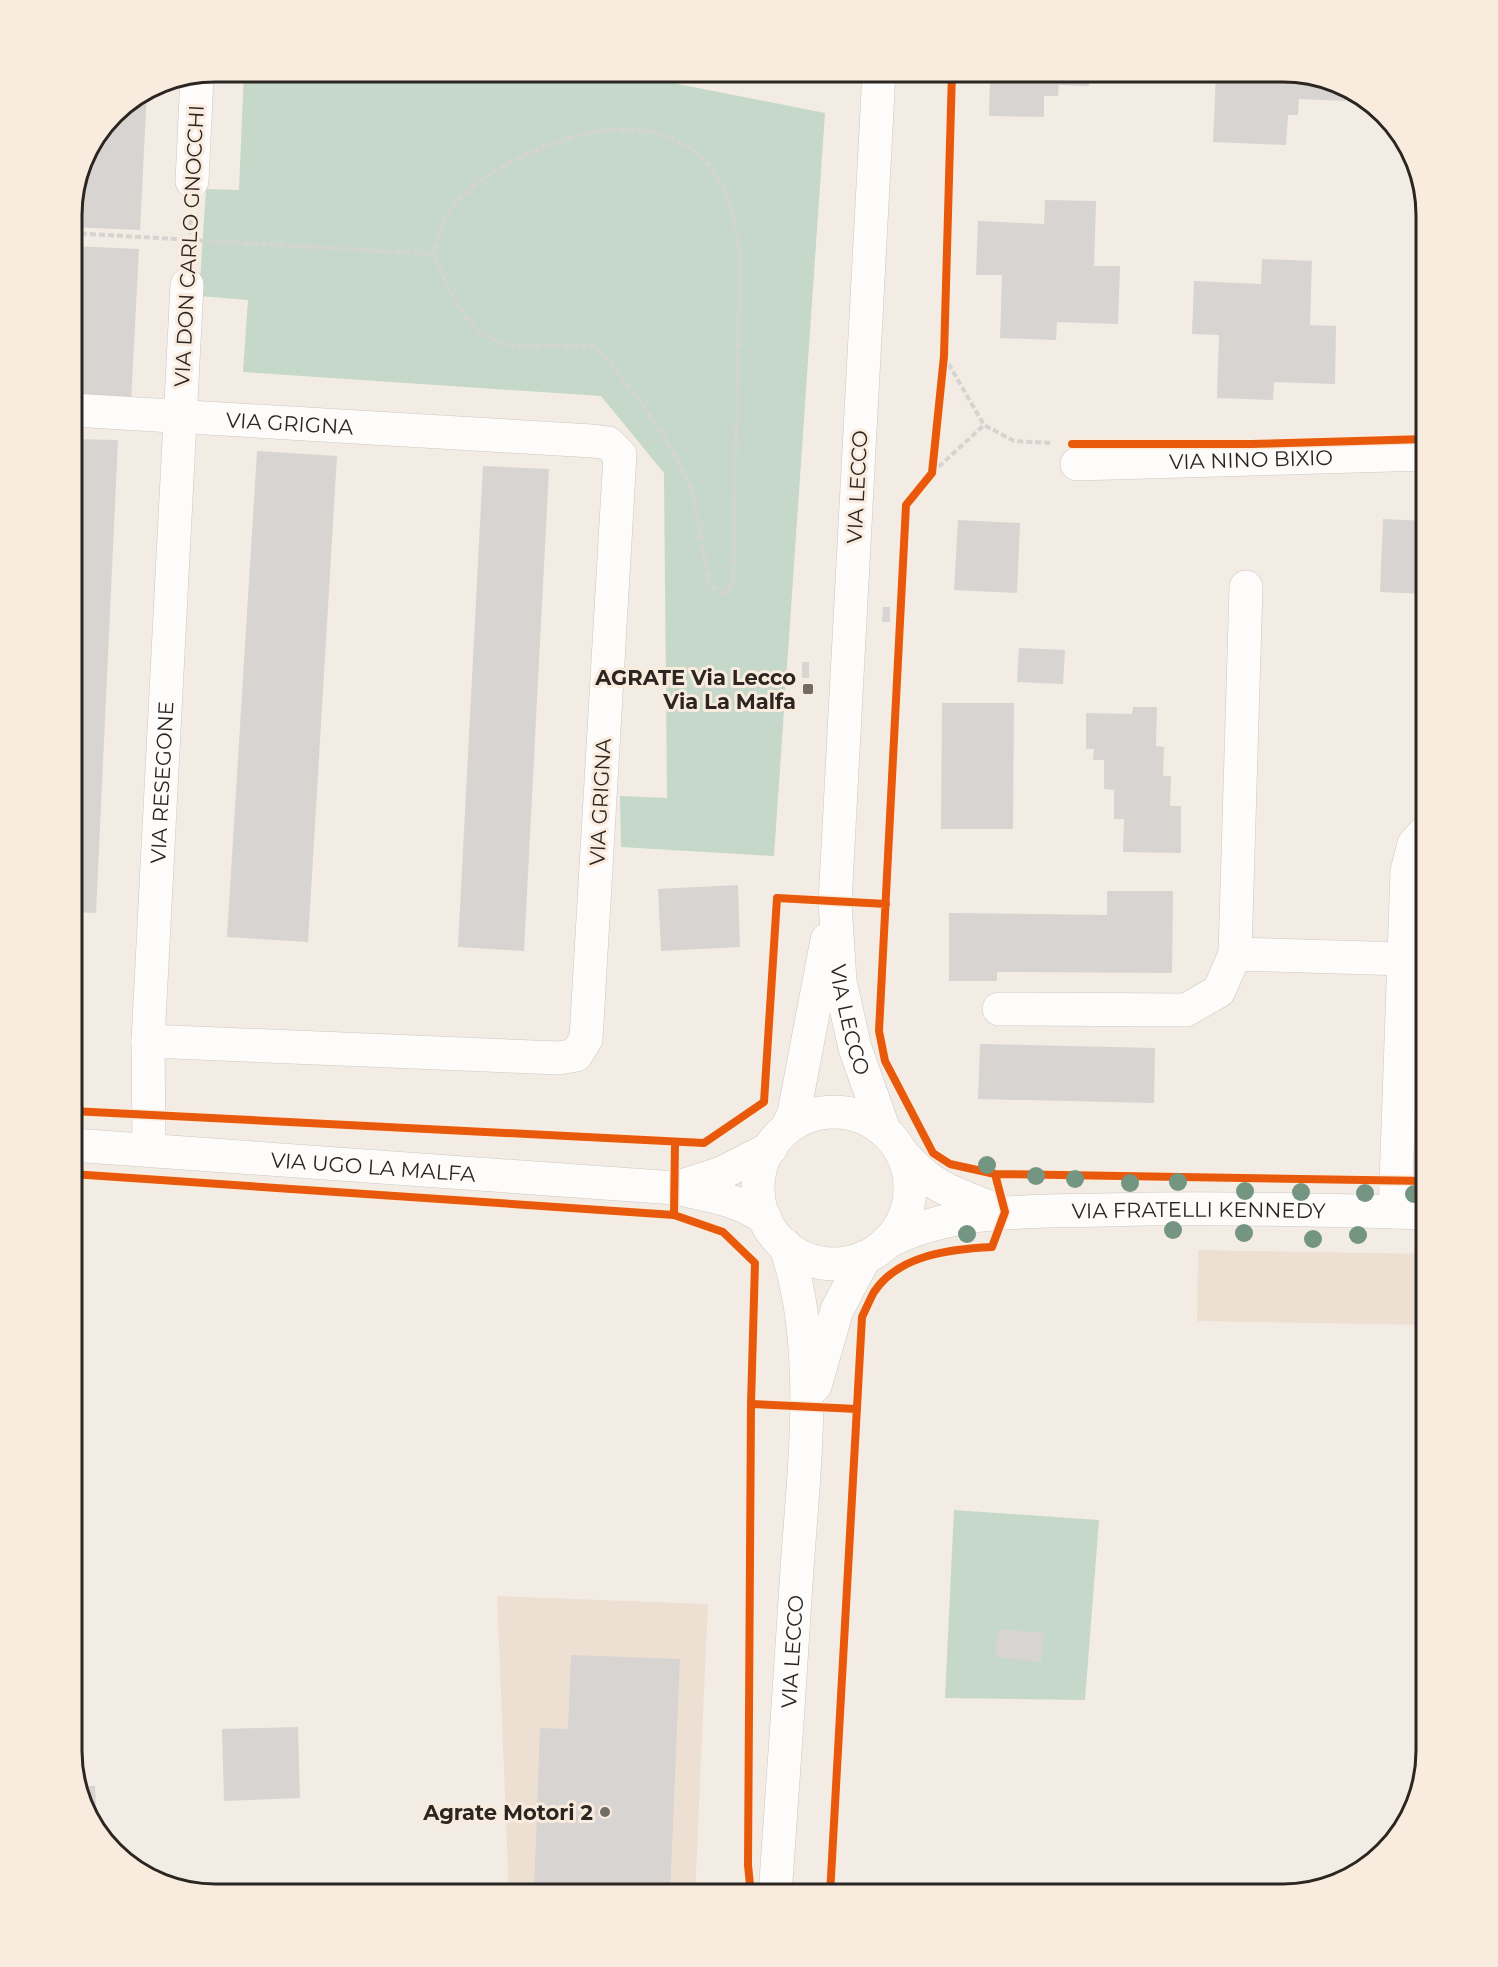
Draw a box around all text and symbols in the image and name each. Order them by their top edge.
street label: VIA DON CARLO GNOCCHI [169,104,209,388]
street label: VIA GRIGNA [225,407,355,439]
street label: VIA LECCO [842,430,872,544]
street label: VIA NINO BIXIO [1169,444,1333,474]
place label: AGRATE Via Lecco Via La Malfa [594,665,796,714]
marker: AGRATE Via Lecco Via La Malfa [801,682,815,696]
street label: VIA RESEGONE [145,701,178,864]
street label: VIA GRIGNA [584,737,616,866]
street label: VIA LECCO [826,963,876,1078]
street label: VIA UGO LA MALFA [270,1147,478,1186]
street label: VIA FRATELLI KENNEDY [1071,1196,1327,1223]
street label: VIA LECCO [775,1594,808,1709]
place label: Agrate Motori 2 [422,1800,593,1825]
marker: Agrate Motori 2 [598,1805,612,1819]

